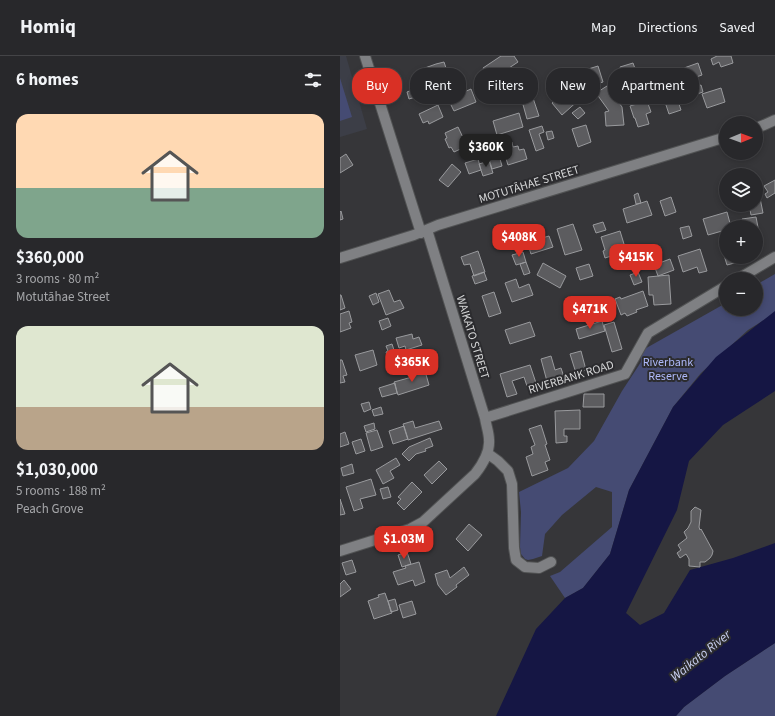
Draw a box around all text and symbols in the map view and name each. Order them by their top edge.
text: Homiq [20,14,76,41]
text: Map [591,18,616,38]
text: Directions [638,18,697,38]
text: Saved [719,18,755,38]
text: 6 homes [16,68,78,92]
chip: Buy [352,68,402,104]
chip: Rent [410,68,466,104]
chip: Filters [474,68,538,104]
chip: New [546,68,600,104]
chip: Apartment [608,68,699,104]
icon: filters [302,69,324,91]
north arrow [719,116,763,160]
map controls [719,116,763,316]
pin: $360K [458,134,514,168]
text: $360K [468,138,504,156]
icon: home [134,140,206,212]
street label: MOTUTĀHAE STREET [477,161,582,208]
button: layers [719,168,763,212]
button: + [719,220,763,264]
pin: $408K [491,224,547,258]
text: $408K [501,228,537,246]
pin: $415K [608,244,664,278]
text: $360,000 [16,246,84,270]
text: $415K [618,248,654,266]
text: 3 rooms · 80 m² [16,270,99,288]
button: − [719,272,763,316]
text: Motutāhae Street [16,288,110,306]
street label: WAIKATO STREET [452,293,494,382]
pin: $471K [562,296,618,330]
text: $471K [572,300,608,318]
pin: $365K [384,349,440,383]
icon: home [134,352,206,424]
text: $365K [394,353,430,371]
park label: Riverbank Reserve [643,354,693,385]
street label: RIVERBANK ROAD [526,356,616,399]
text: $1,030,000 [16,458,98,482]
text: 5 rooms · 188 m² [16,482,106,500]
text: Peach Grove [16,500,83,518]
pin: $1.03M [371,526,437,560]
text: $1.03M [383,530,425,548]
water label: Waikato River [667,626,735,686]

